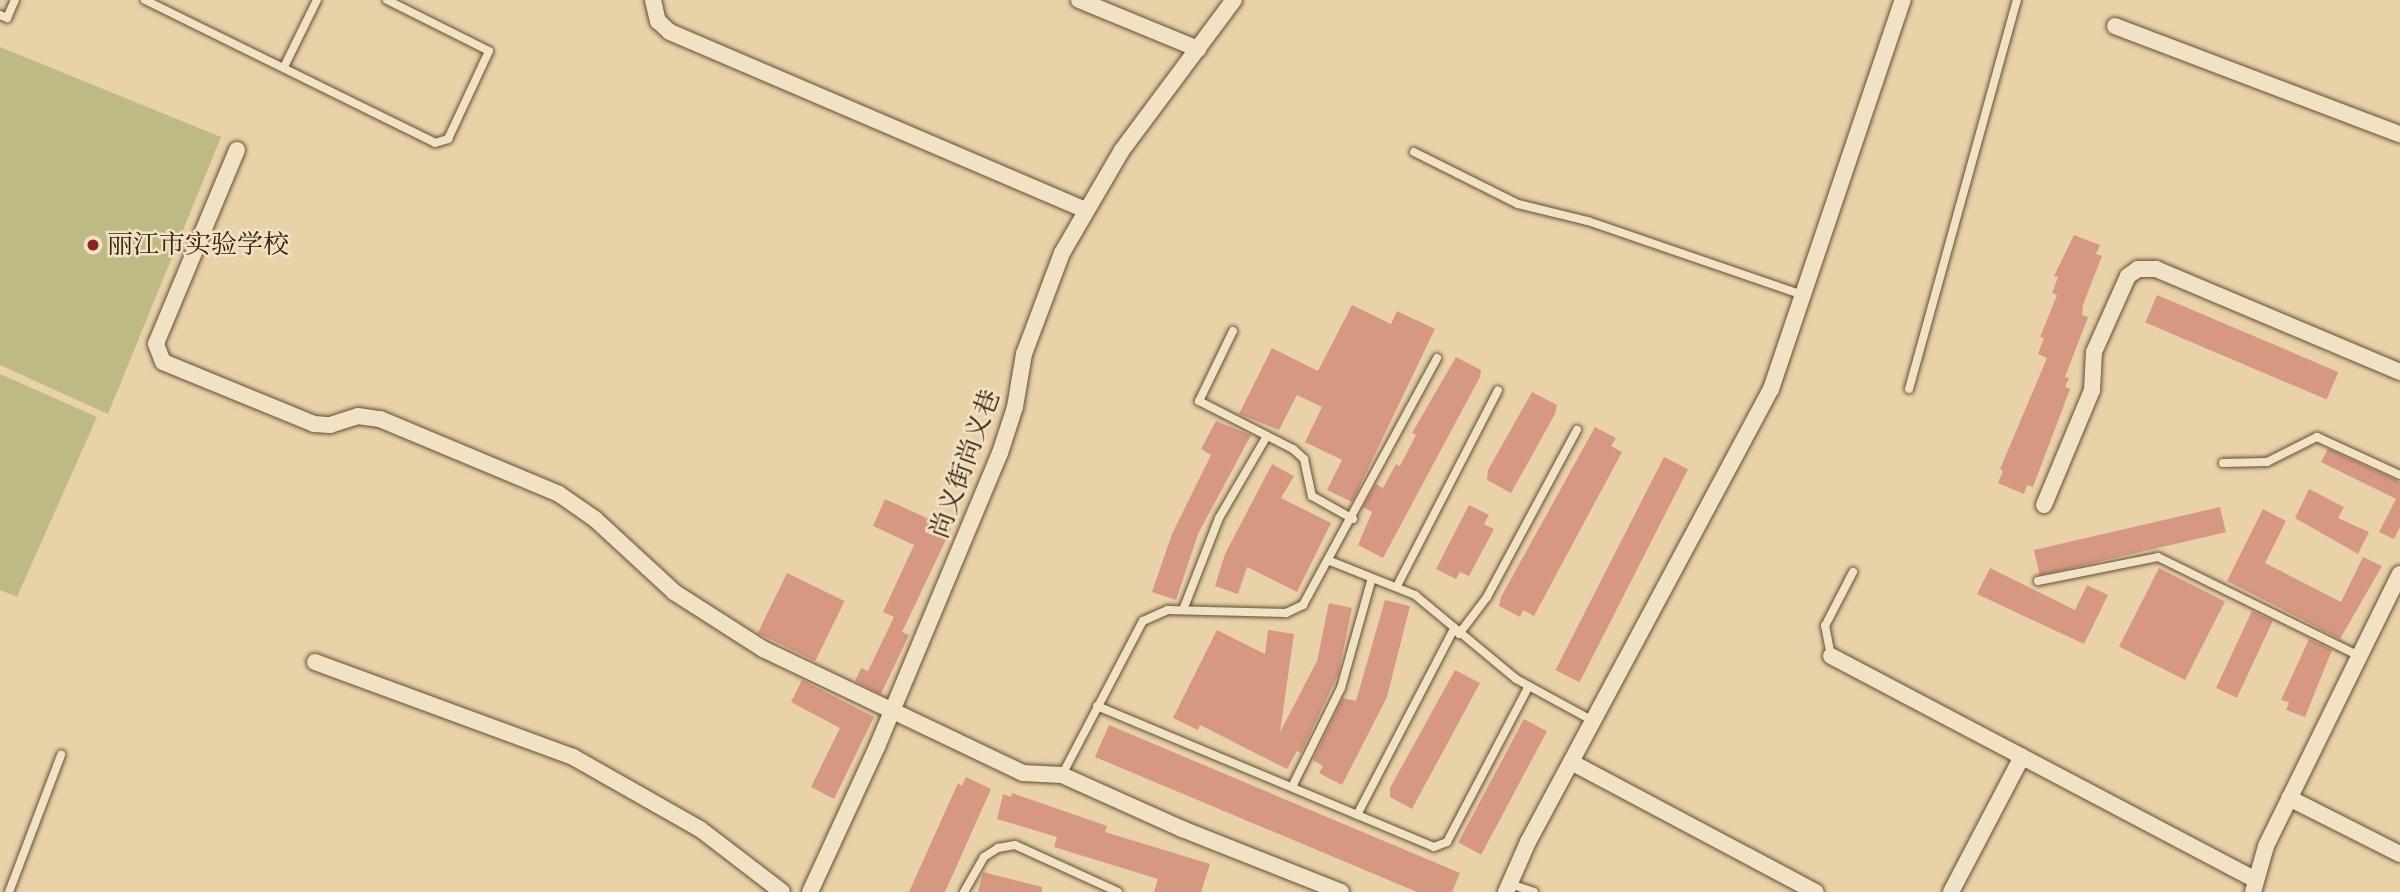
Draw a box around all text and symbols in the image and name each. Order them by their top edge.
place label: 丽江市实验学校 [107,229,289,261]
marker: 丽江市实验学校 [85,237,101,253]
street label: 尚义街尚义巷 [924,385,1006,543]

